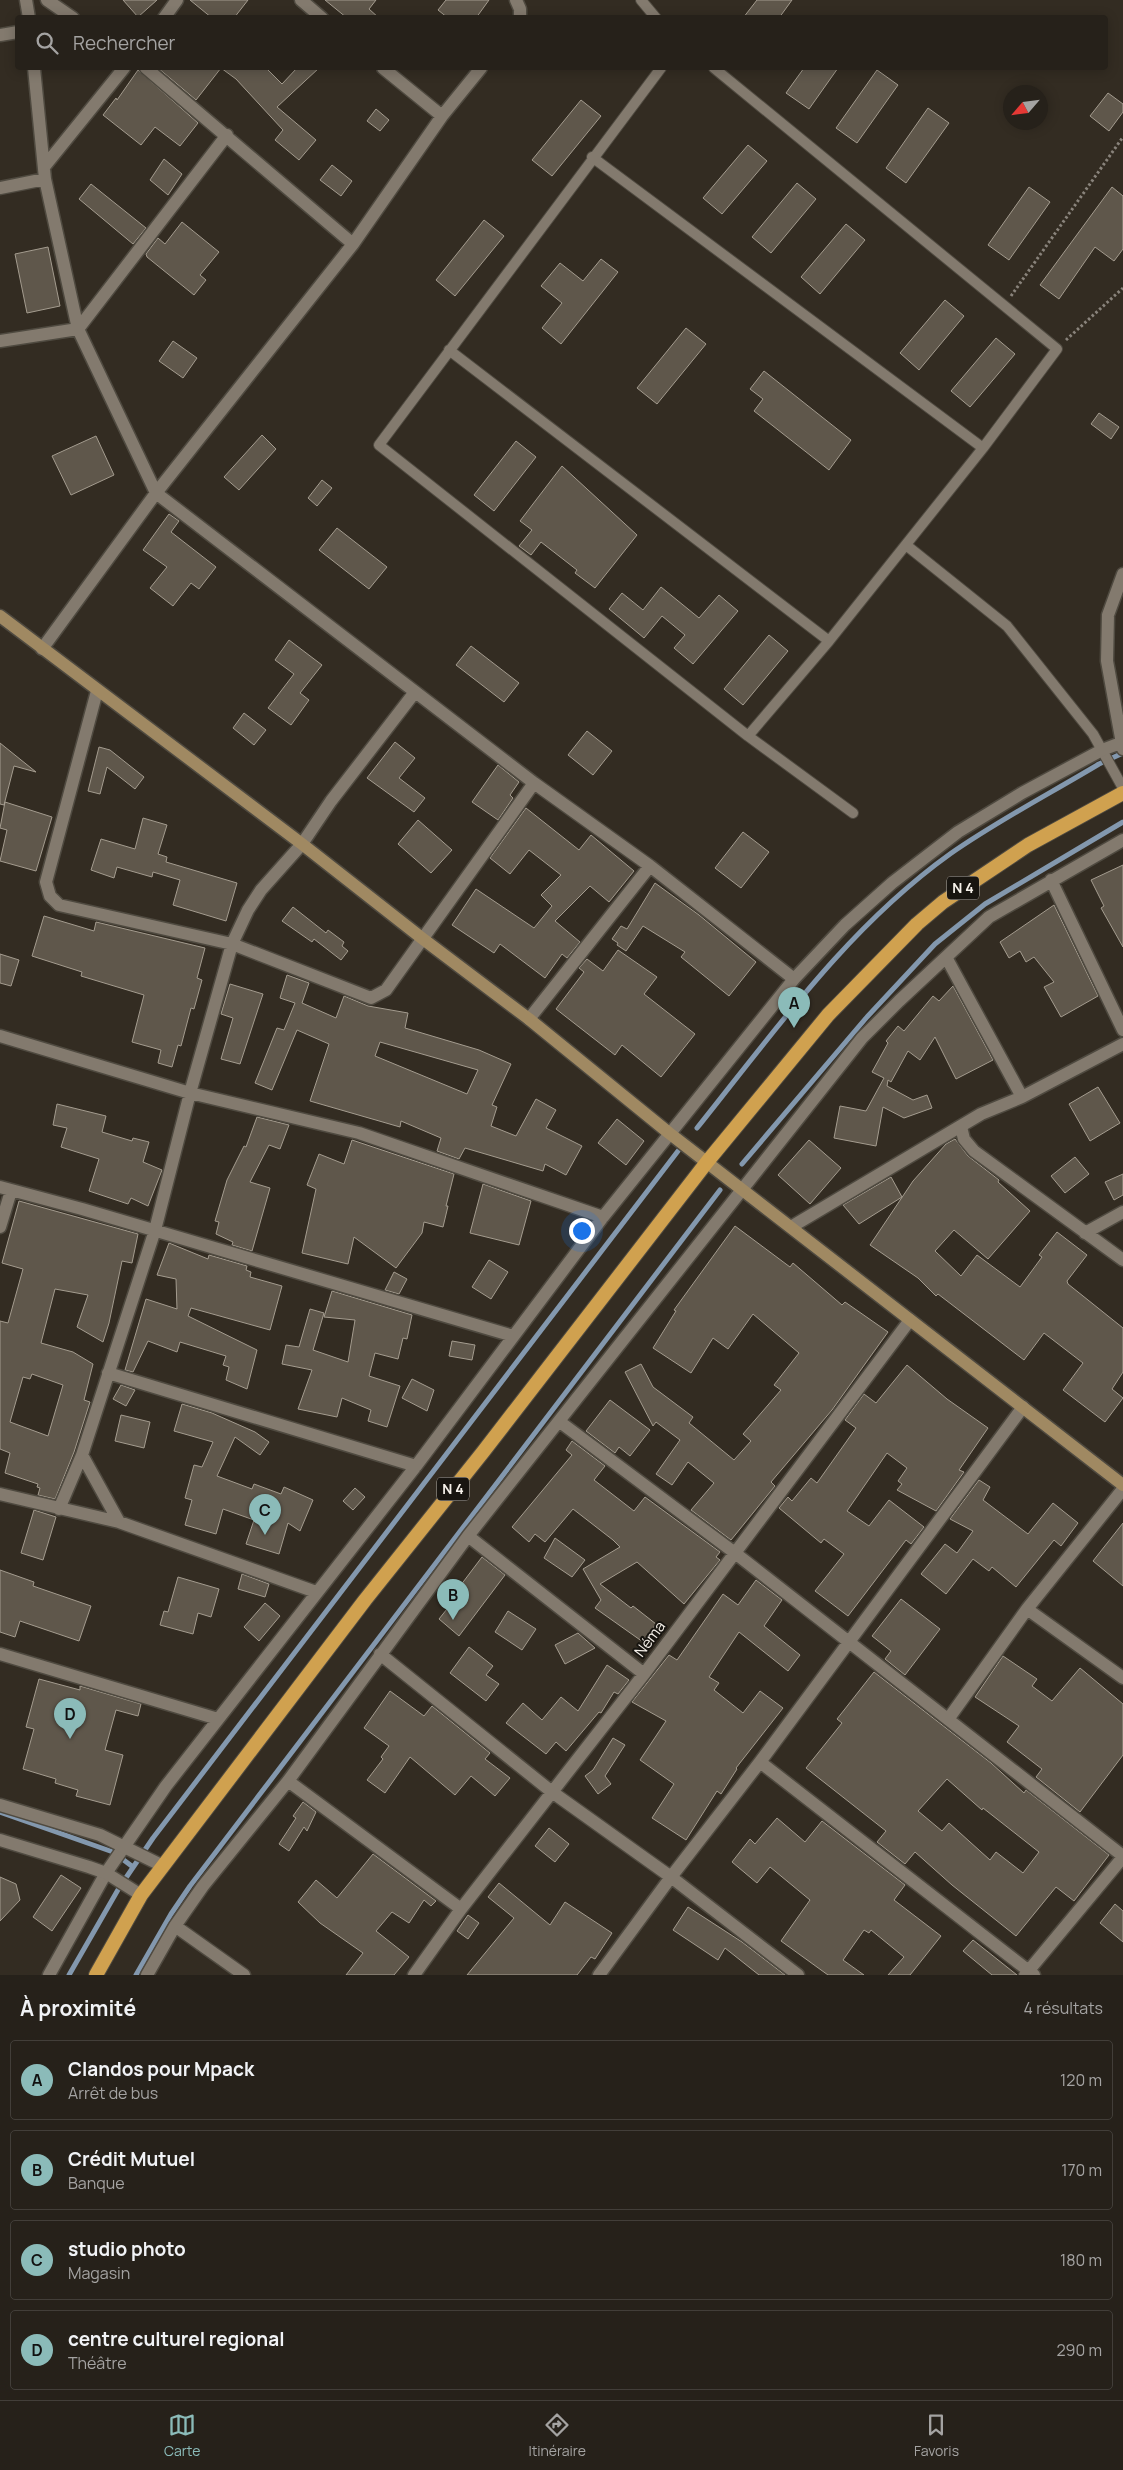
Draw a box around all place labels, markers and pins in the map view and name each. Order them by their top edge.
pin: A [778,987,810,1028]
pin: C [249,1494,281,1535]
pin: B [437,1579,469,1620]
pin: D [54,1698,86,1739]

